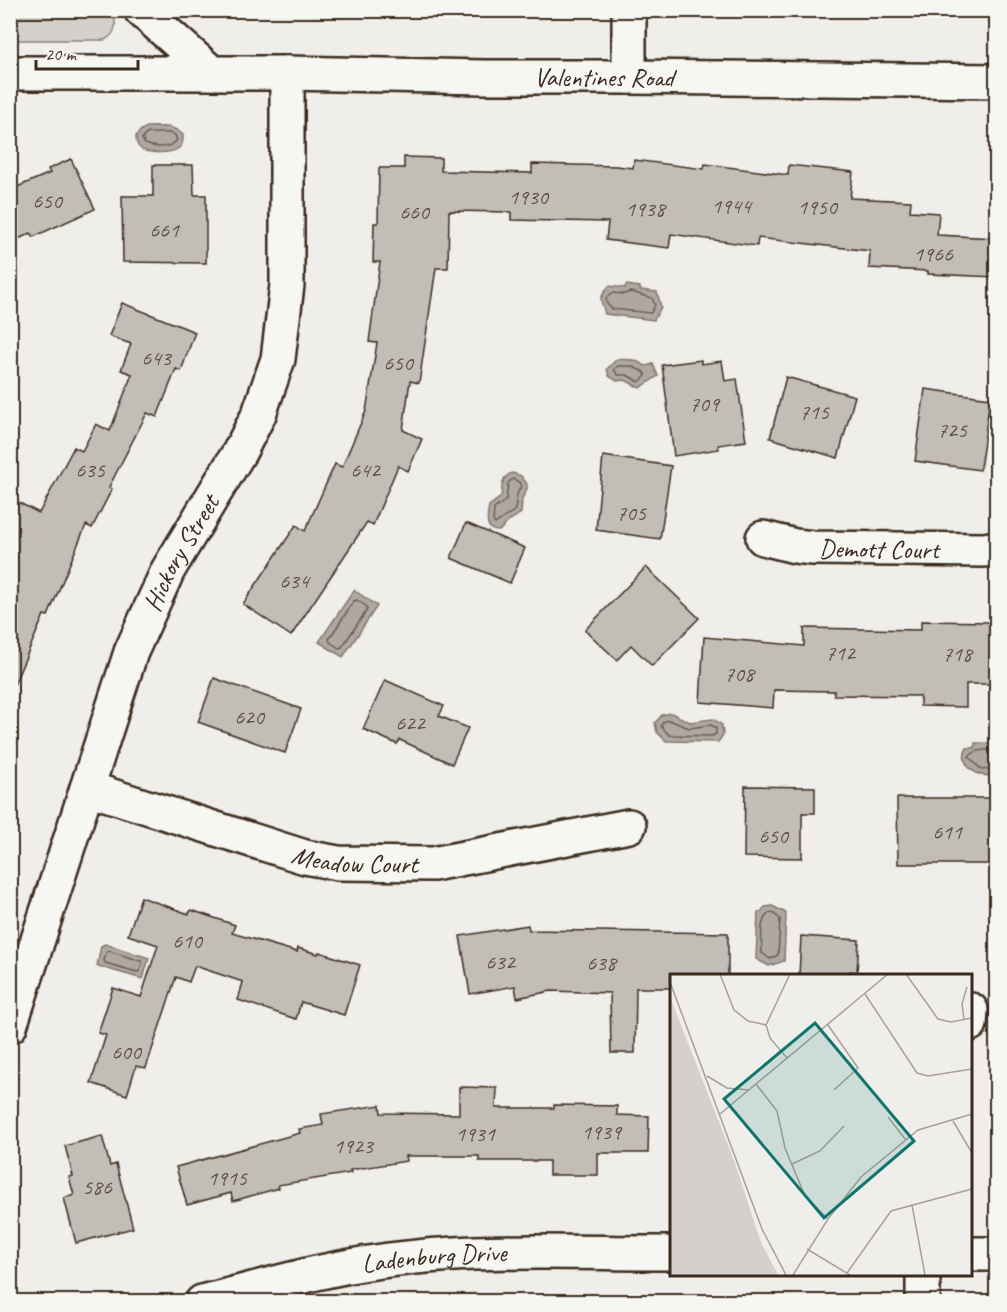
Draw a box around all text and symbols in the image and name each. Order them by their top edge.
scale bar [36,33,138,71]
text: 20 m [45,43,78,65]
street label: Valentines Road [534,61,678,95]
house number: 1930 [508,183,550,211]
house number: 650 [32,187,64,215]
house number: 1944 [711,192,753,220]
house number: 1950 [797,193,839,221]
house number: 1938 [625,195,667,223]
house number: 660 [399,198,431,226]
house number: 661 [149,216,180,244]
house number: 1966 [913,240,954,268]
house number: 643 [141,344,173,372]
house number: 650 [383,349,415,377]
house number: 709 [689,390,721,418]
house number: 715 [799,398,830,426]
house number: 725 [937,416,968,444]
house number: 635 [75,456,106,484]
house number: 642 [350,456,382,484]
street label: Hickory Street [136,487,228,616]
house number: 705 [616,499,647,527]
street label: Demott Court [819,532,942,566]
house number: 634 [279,567,311,595]
house number: 712 [825,639,857,667]
house number: 718 [942,640,974,668]
house number: 708 [724,660,756,688]
house number: 620 [234,703,266,731]
house number: 622 [395,709,427,737]
house number: 611 [932,818,963,846]
house number: 650 [758,822,790,850]
street label: Meadow Court [288,838,420,881]
house number: 610 [172,927,204,955]
house number: 632 [485,948,517,976]
house number: 638 [586,949,618,977]
inset map [670,974,971,1276]
house number: 600 [111,1038,143,1066]
house number: 1939 [581,1118,623,1146]
house number: 1931 [455,1120,496,1148]
house number: 1923 [333,1132,375,1160]
house number: 1915 [207,1164,248,1192]
house number: 586 [82,1173,113,1201]
street label: Ladenburg Drive [359,1236,508,1281]

